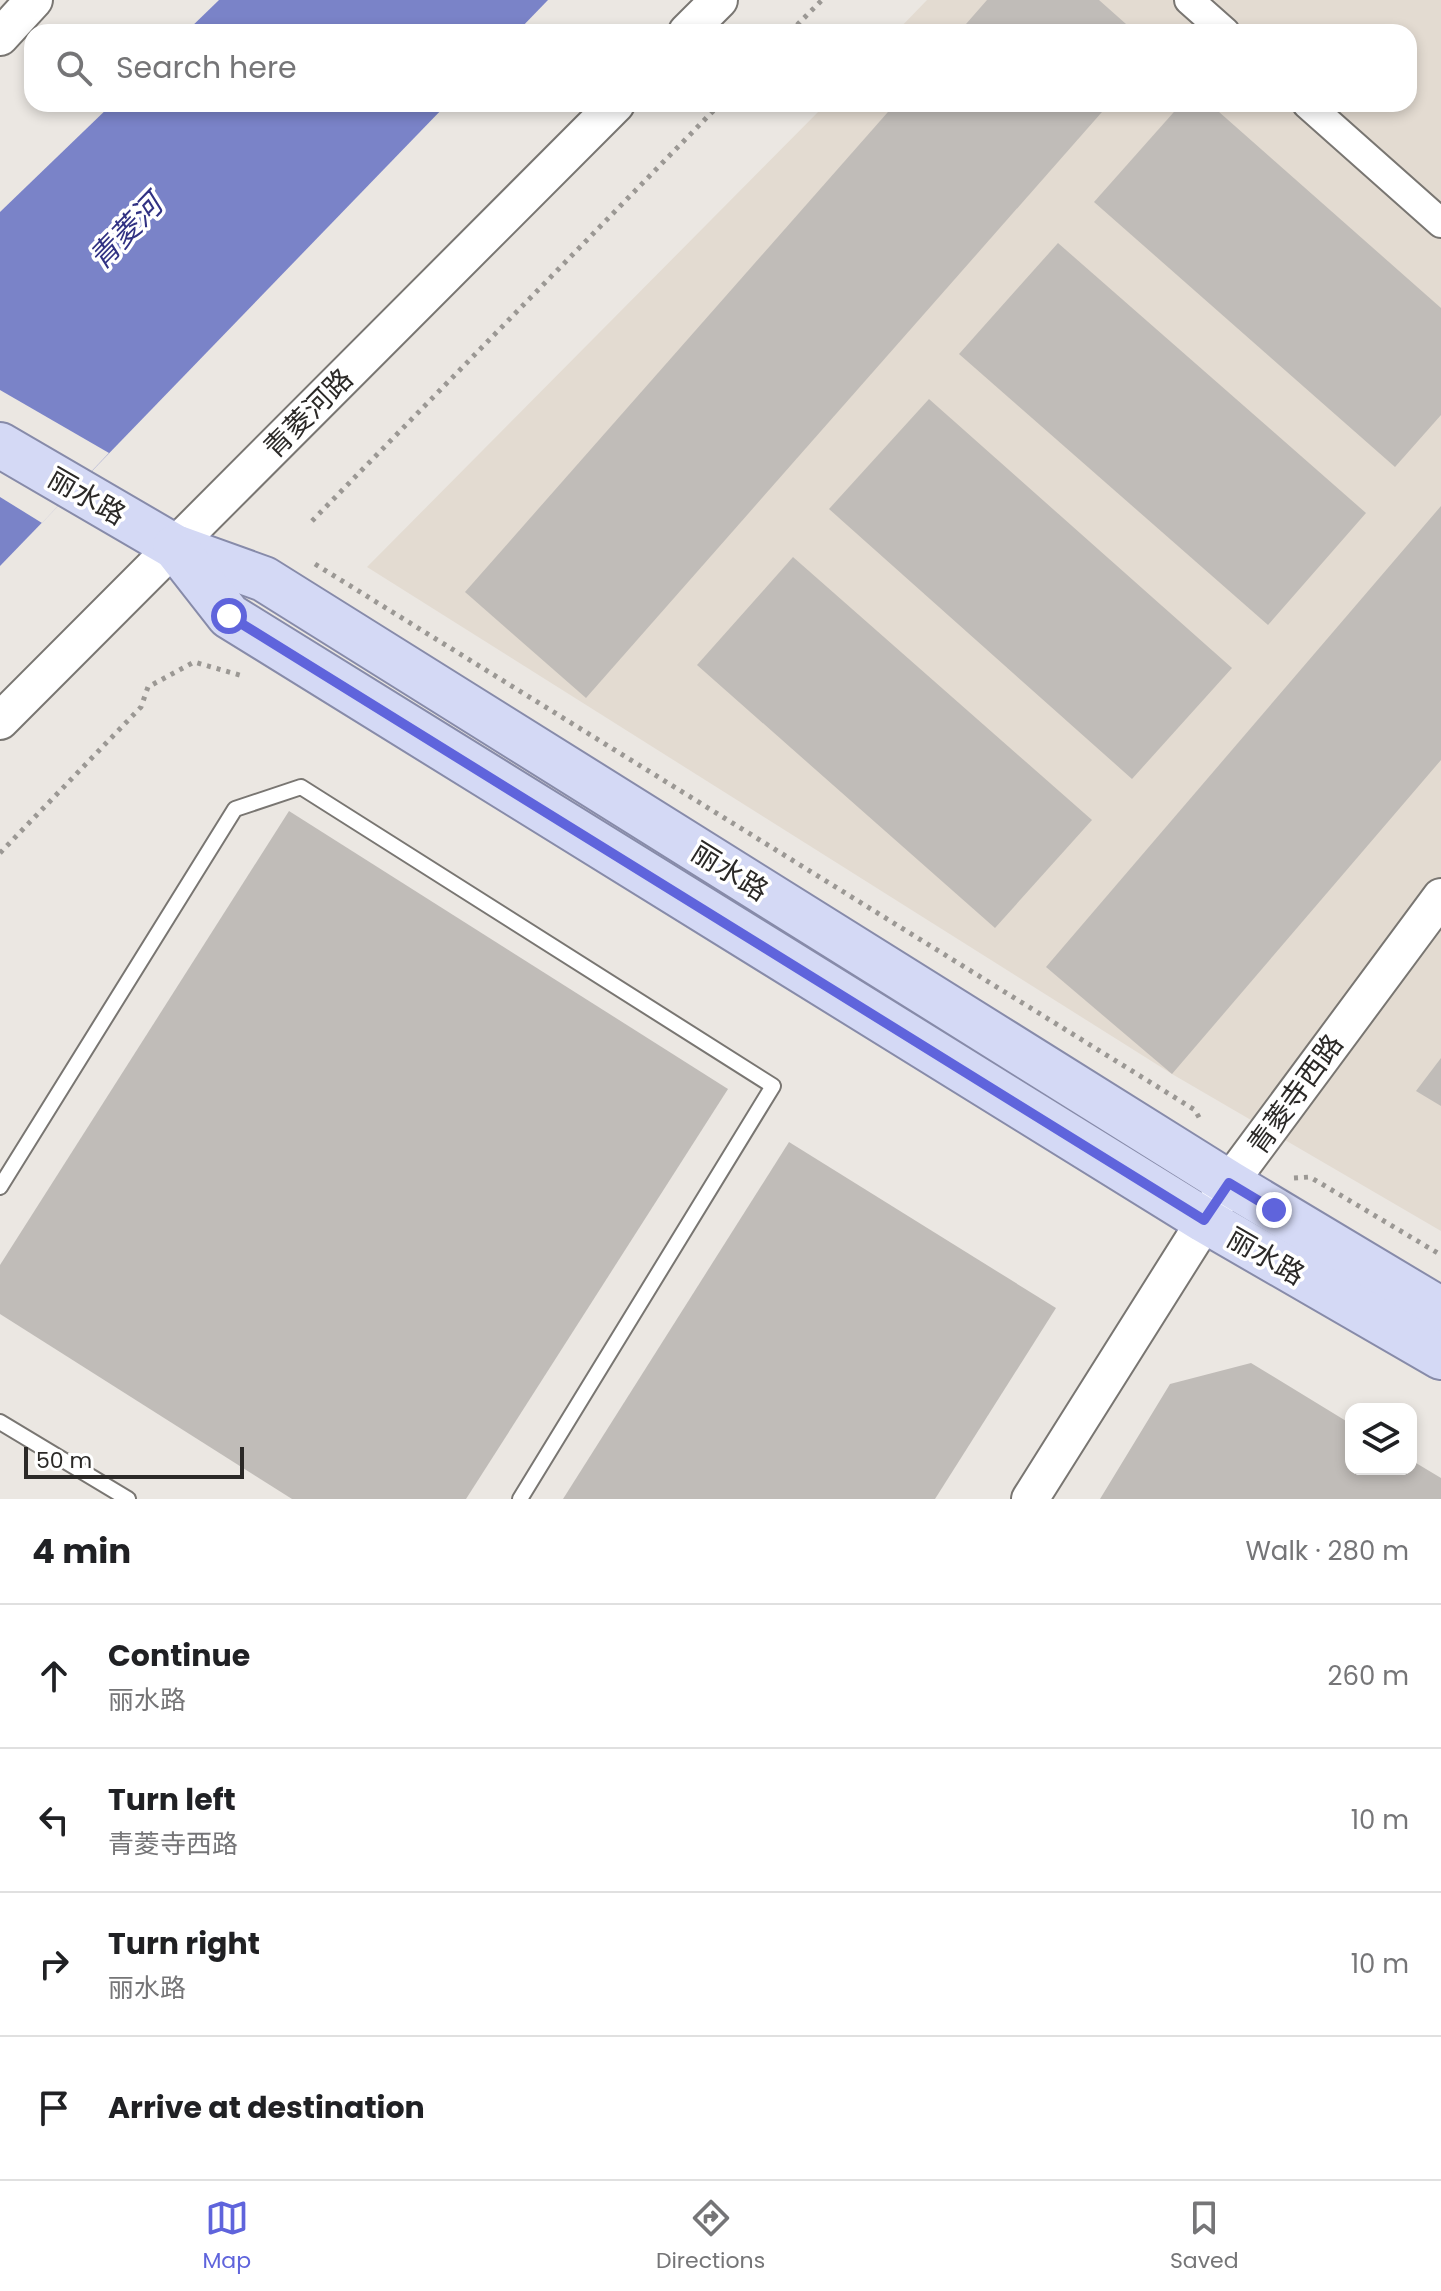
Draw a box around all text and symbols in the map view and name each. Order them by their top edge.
search box [24,24,1417,112]
icon: search [52,46,96,90]
text: Search here [116,46,297,89]
water label: 青菱河 [79,181,176,279]
street label: 青菱河路 [255,360,362,467]
street label: 丽水路 [41,459,133,534]
route start [211,598,247,634]
street label: 丽水路 [684,833,776,910]
street label: 青菱寺西路 [1238,1026,1352,1162]
route end [1256,1192,1292,1228]
street label: 丽水路 [1220,1219,1312,1294]
map controls [1345,1403,1417,1475]
button: layers [1345,1403,1417,1475]
scale bar [24,1443,244,1479]
text: 50 m [36,1445,92,1476]
text: 4 min [32,1527,131,1575]
text: Walk · 280 m [1245,1533,1409,1569]
text: Continue [108,1634,250,1677]
icon: ahead [32,1654,76,1698]
text: 260 m [1327,1658,1409,1694]
text: 丽水路 [108,1682,186,1718]
text: Turn left [108,1778,236,1821]
icon: left [32,1798,76,1842]
text: 10 m [1351,1802,1409,1838]
text: 青菱寺西路 [108,1826,238,1862]
text: Turn right [108,1922,260,1965]
icon: right [32,1942,76,1986]
text: 10 m [1351,1946,1409,1982]
text: 丽水路 [108,1970,186,2006]
icon: arrive [32,2086,76,2130]
text: Arrive at destination [108,2086,425,2129]
tab: Map [202,2196,251,2277]
tab: Directions [656,2196,765,2277]
tab: Saved [1170,2196,1239,2277]

